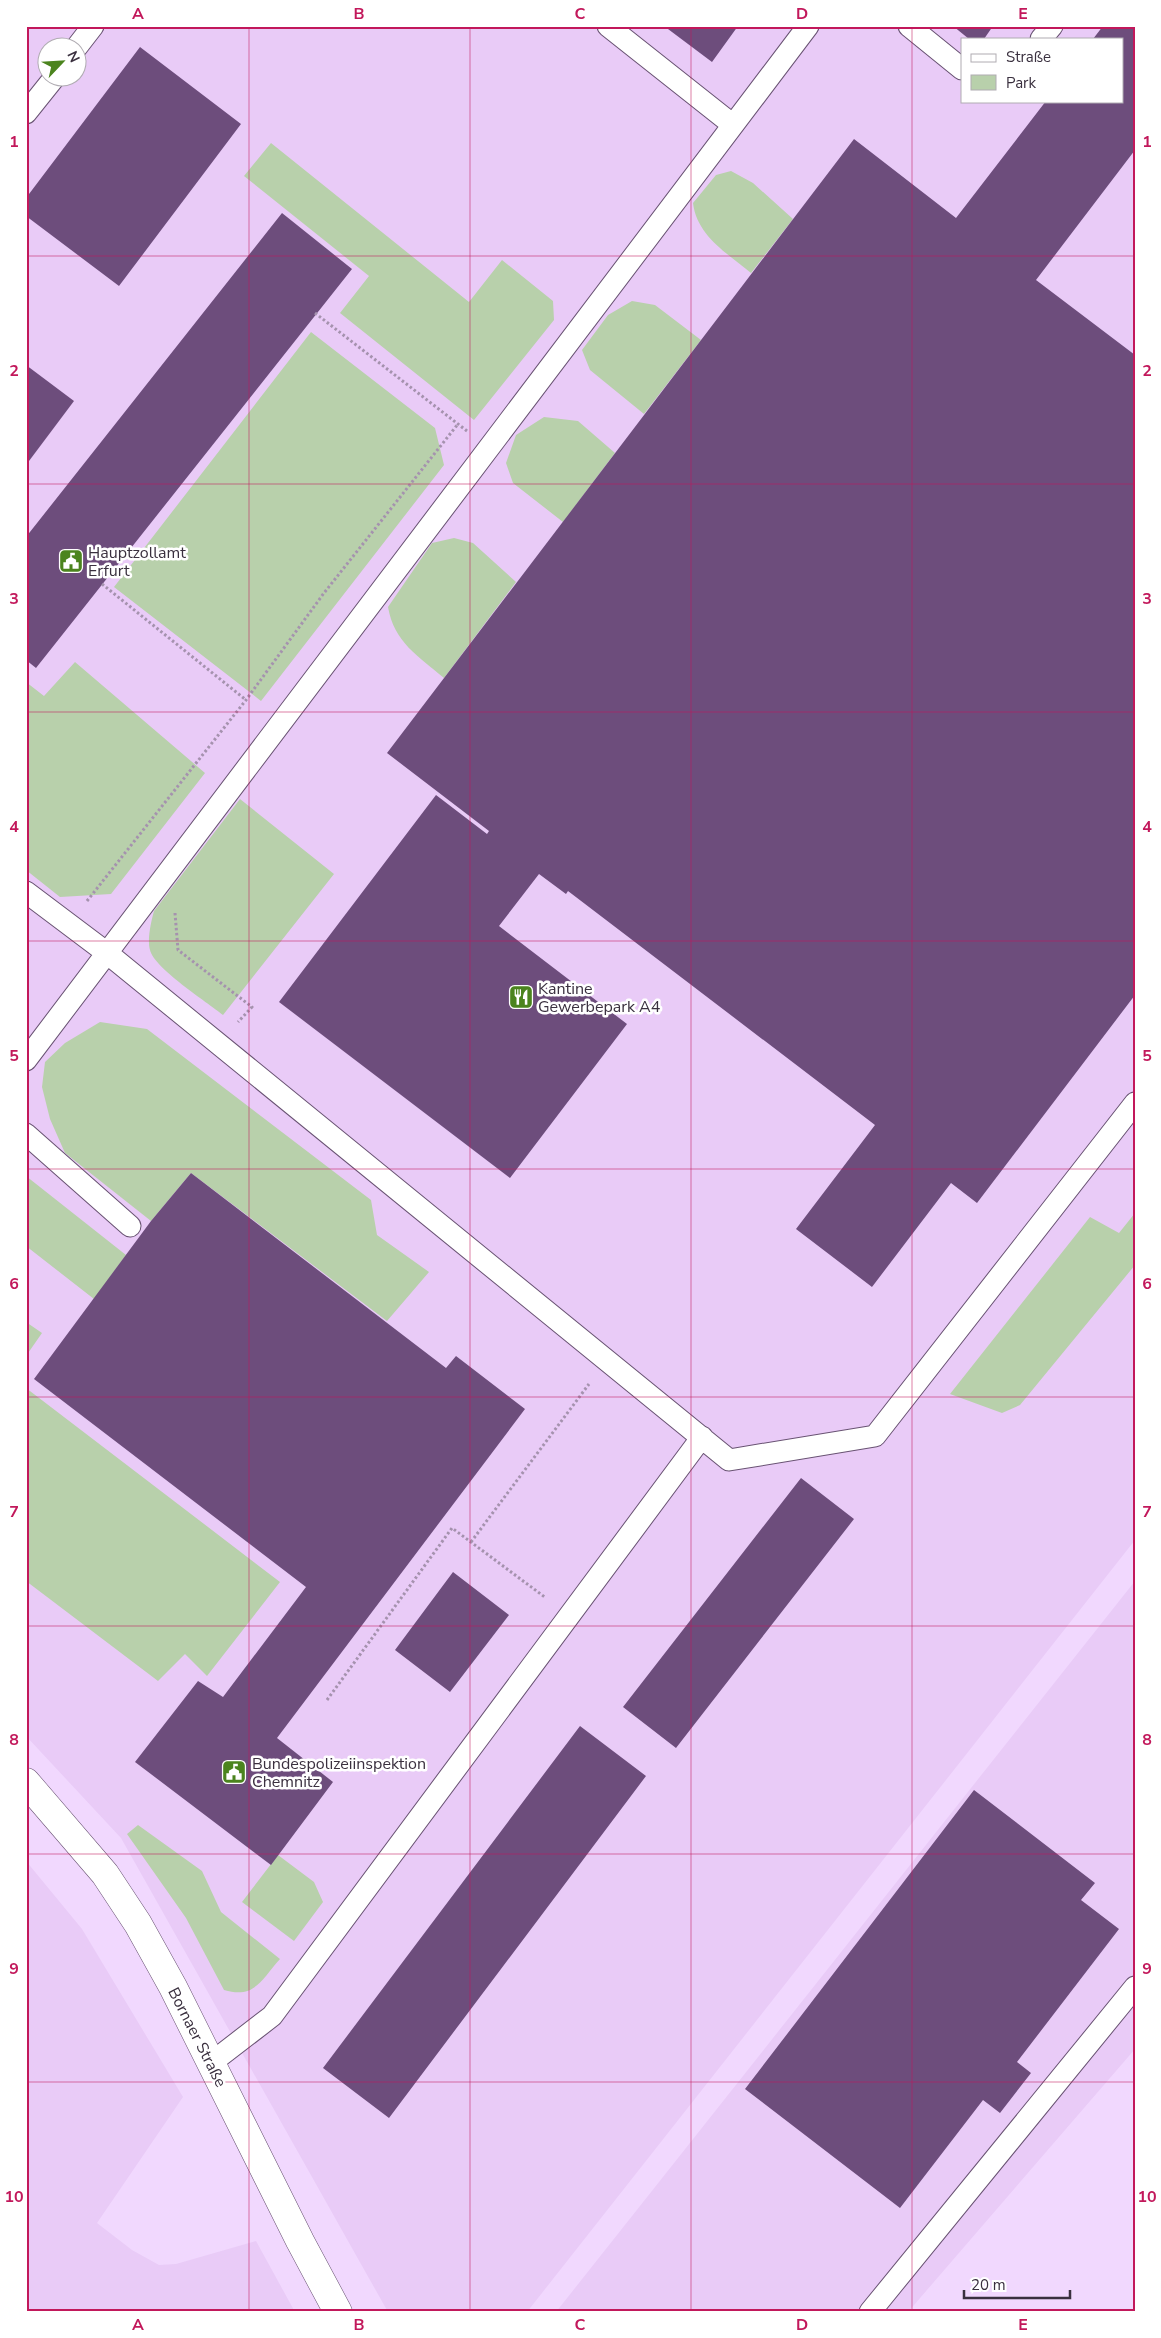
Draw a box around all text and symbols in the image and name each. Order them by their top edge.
text: A [132,3,144,25]
text: B [353,3,365,25]
text: C [575,3,586,25]
text: D [796,3,808,25]
text: E [1018,3,1028,25]
north arrow [38,38,88,88]
legend [961,38,1124,102]
text: Straße [1006,47,1051,67]
text: N [63,48,84,65]
text: Park [1006,73,1036,93]
text: 1 [9,131,19,153]
text: 1 [1142,131,1152,153]
text: 2 [9,360,19,382]
text: 2 [1142,360,1152,382]
place label: Hauptzollamt Erfurt [88,542,186,582]
public building icon: Hauptzollamt Erfurt [58,548,84,574]
text: 3 [9,588,19,610]
text: 3 [1142,588,1152,610]
text: 4 [9,816,19,838]
text: 4 [1142,816,1152,838]
place label: Kantine Gewerbepark A4 [538,978,661,1018]
restaurant icon: Kantine Gewerbepark A4 [508,984,534,1010]
text: 5 [9,1045,19,1067]
text: 5 [1142,1045,1152,1067]
text: 6 [9,1273,19,1295]
text: 6 [1142,1273,1152,1295]
text: 7 [9,1501,19,1523]
text: 7 [1142,1501,1152,1523]
text: 8 [9,1729,19,1751]
text: 8 [1142,1729,1152,1751]
place label: Bundespolizeiinspektion Chemnitz [252,1753,426,1793]
public building icon: Bundespolizeiinspektion Chemnitz [221,1759,247,1785]
text: 9 [9,1958,19,1980]
text: 9 [1142,1958,1152,1980]
street label: Bornaer Straße [163,1984,232,2091]
text: 10 [4,2186,24,2208]
text: 10 [1137,2186,1157,2208]
scale bar [964,2268,1070,2300]
text: 20 m [971,2275,1006,2295]
text: A [132,2314,144,2336]
text: B [353,2314,365,2336]
text: C [575,2314,586,2336]
text: D [796,2314,808,2336]
text: E [1018,2314,1028,2336]

